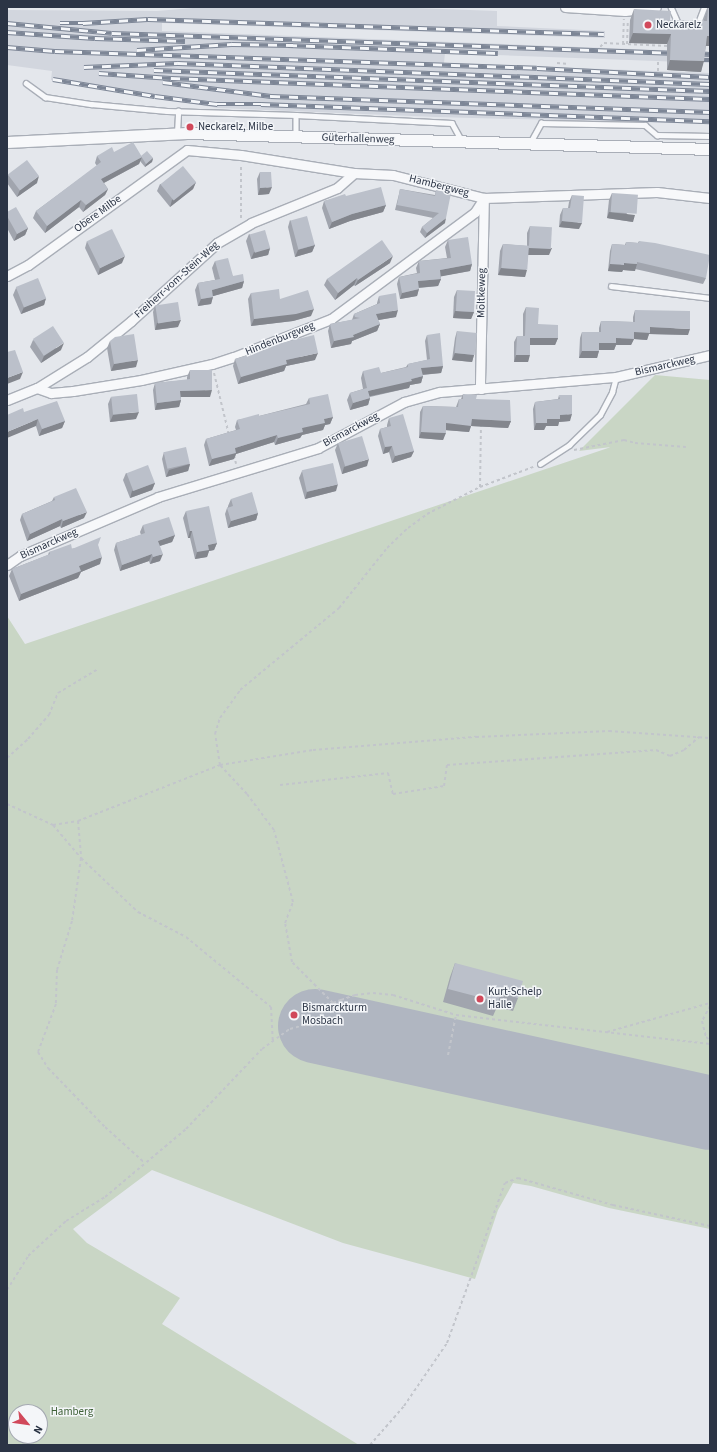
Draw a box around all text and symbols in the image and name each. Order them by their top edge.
place label: Neckarelz [656,18,701,32]
marker: Neckarelz [643,20,653,30]
place label: Neckarelz, Milbe [198,120,273,134]
marker: Neckarelz, Milbe [185,122,195,132]
street label: Güterhallenweg [321,131,395,147]
street label: Hambergweg [408,172,470,200]
street label: Obere Milbe [72,192,124,236]
street label: Freiherr-vom-Stein-Weg [132,239,222,321]
street label: Moltkeweg [475,268,489,318]
street label: Hindenburgweg [243,319,317,359]
street label: Bismarckweg [634,353,696,379]
street label: Bismarckweg [321,410,381,450]
street label: Bismarckweg [18,525,80,563]
place label: Kurt-Schelp Halle [488,986,542,1012]
marker: Kurt-Schelp Halle [475,994,485,1004]
place label: Bismarckturm Mosbach [302,1002,367,1028]
marker: Bismarckturm Mosbach [289,1010,299,1020]
north arrow [8,1404,48,1444]
park label: Hamberg [51,1405,93,1419]
text: N [30,1423,46,1436]

